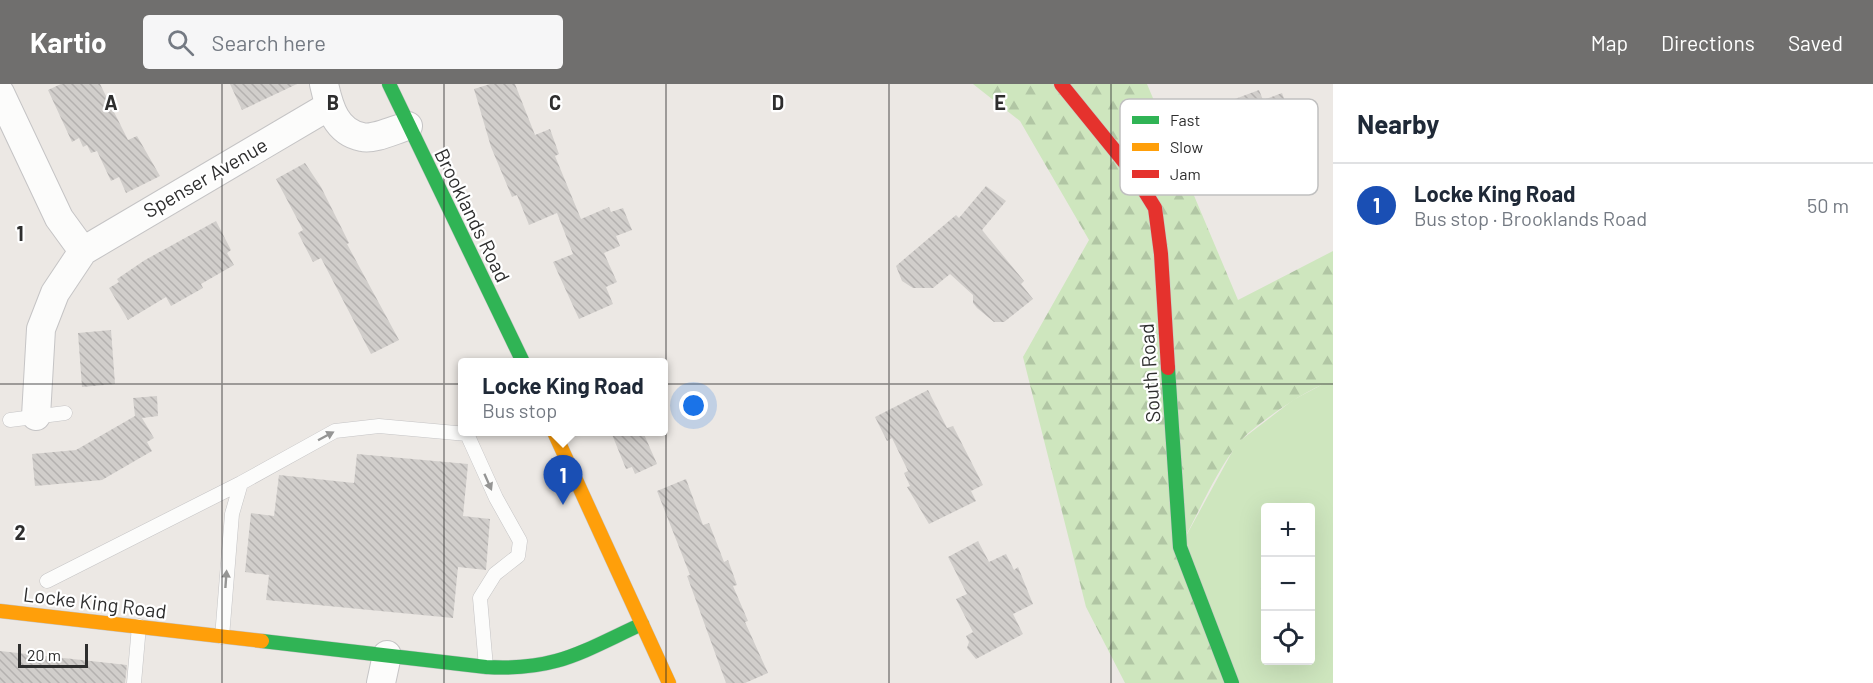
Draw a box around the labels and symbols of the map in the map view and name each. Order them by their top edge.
text: A [104,90,118,114]
text: B [327,90,339,114]
text: C [549,90,561,114]
text: D [772,90,784,114]
text: E [994,90,1006,114]
legend [1120,99,1318,195]
text: Fast [1170,110,1200,129]
street label: Spenser Avenue [139,132,271,222]
text: Slow [1170,137,1203,156]
street label: Brooklands Road [430,144,516,286]
text: Jam [1170,164,1201,183]
text: 1 [16,221,24,245]
street label: South Road [1134,322,1164,424]
your location [679,391,708,420]
one-way arrow [318,431,335,441]
pin: 1 [544,456,582,505]
one-way arrow [484,473,494,491]
text: 2 [14,520,26,544]
one-way arrow [221,569,231,588]
street label: Locke King Road [22,581,168,623]
scale bar [18,641,88,668]

